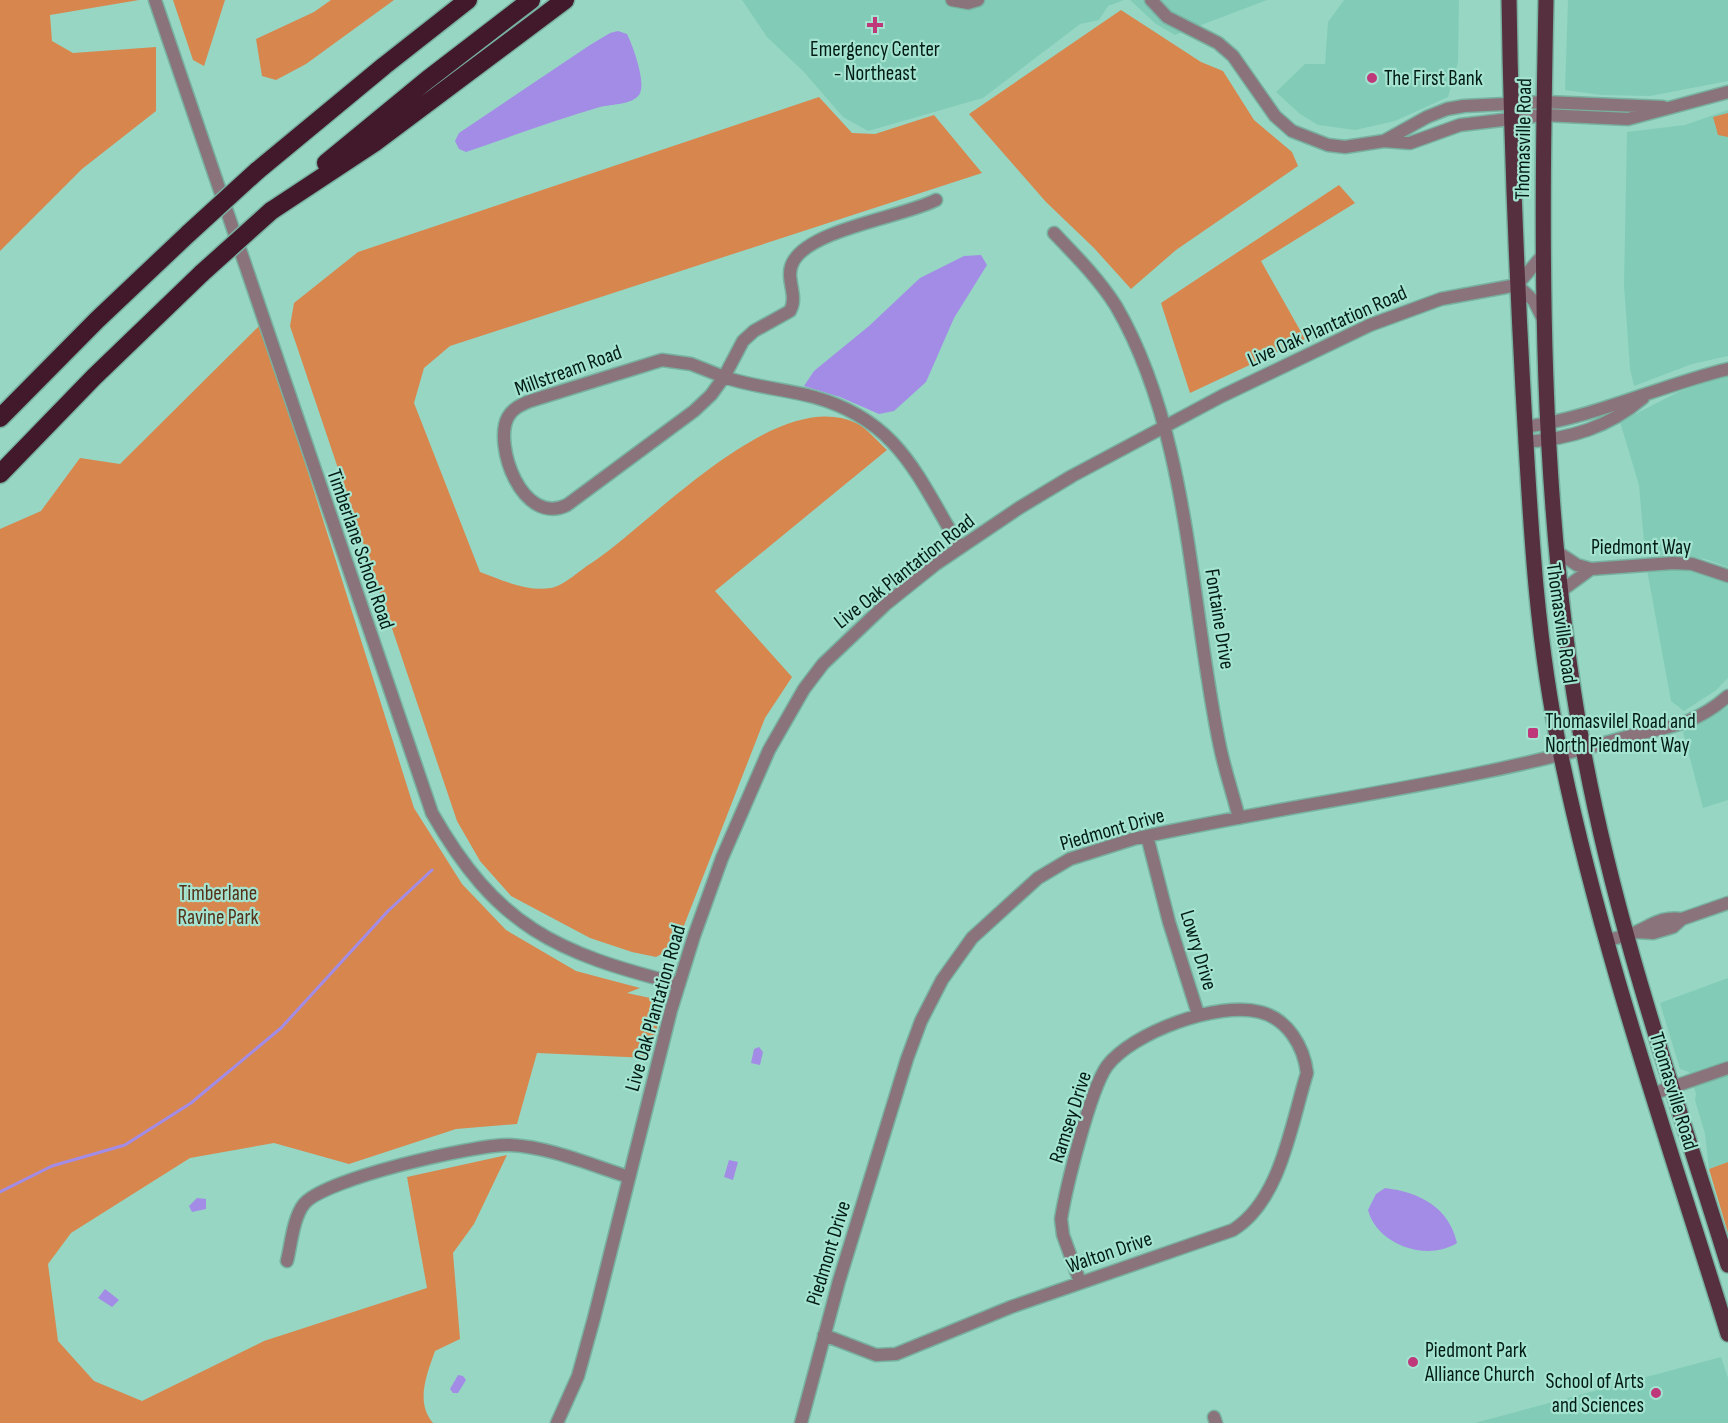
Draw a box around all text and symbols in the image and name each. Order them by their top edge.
marker: Emergency Center - Northeast [866,16,884,34]
place label: Emergency Center - Northeast [810,37,940,86]
place label: The First Bank [1384,66,1483,91]
marker: The First Bank [1365,71,1379,85]
street label: Thomasville Road [1510,78,1537,200]
street label: Live Oak Plantation Road [1244,280,1411,373]
street label: Millstream Road [511,340,625,401]
street label: Timberlane School Road [321,466,400,633]
street label: Live Oak Plantation Road [829,509,980,634]
street label: Piedmont Way [1591,535,1691,560]
street label: Thomasville Road [1541,561,1582,685]
street label: Fontaine Drive [1199,567,1240,671]
place label: Thomasvilel Road and North Piedmont Way [1545,709,1696,758]
marker: Thomasvilel Road and North Piedmont Way [1526,726,1540,740]
street label: Piedmont Drive [1057,803,1167,856]
park label: Timberlane Ravine Park [178,881,258,930]
street label: Lowry Drive [1175,907,1223,993]
street label: Live Oak Plantation Road [620,922,691,1094]
street label: Thomasville Road [1644,1029,1703,1153]
street label: Ramsey Drive [1044,1068,1097,1166]
street label: Piedmont Drive [801,1198,856,1308]
street label: Walton Drive [1063,1226,1155,1279]
place label: Piedmont Park Alliance Church [1424,1338,1535,1387]
marker: Piedmont Park Alliance Church [1406,1355,1420,1369]
place label: School of Arts and Sciences [1545,1369,1644,1418]
marker: School of Arts and Sciences [1649,1386,1663,1400]

